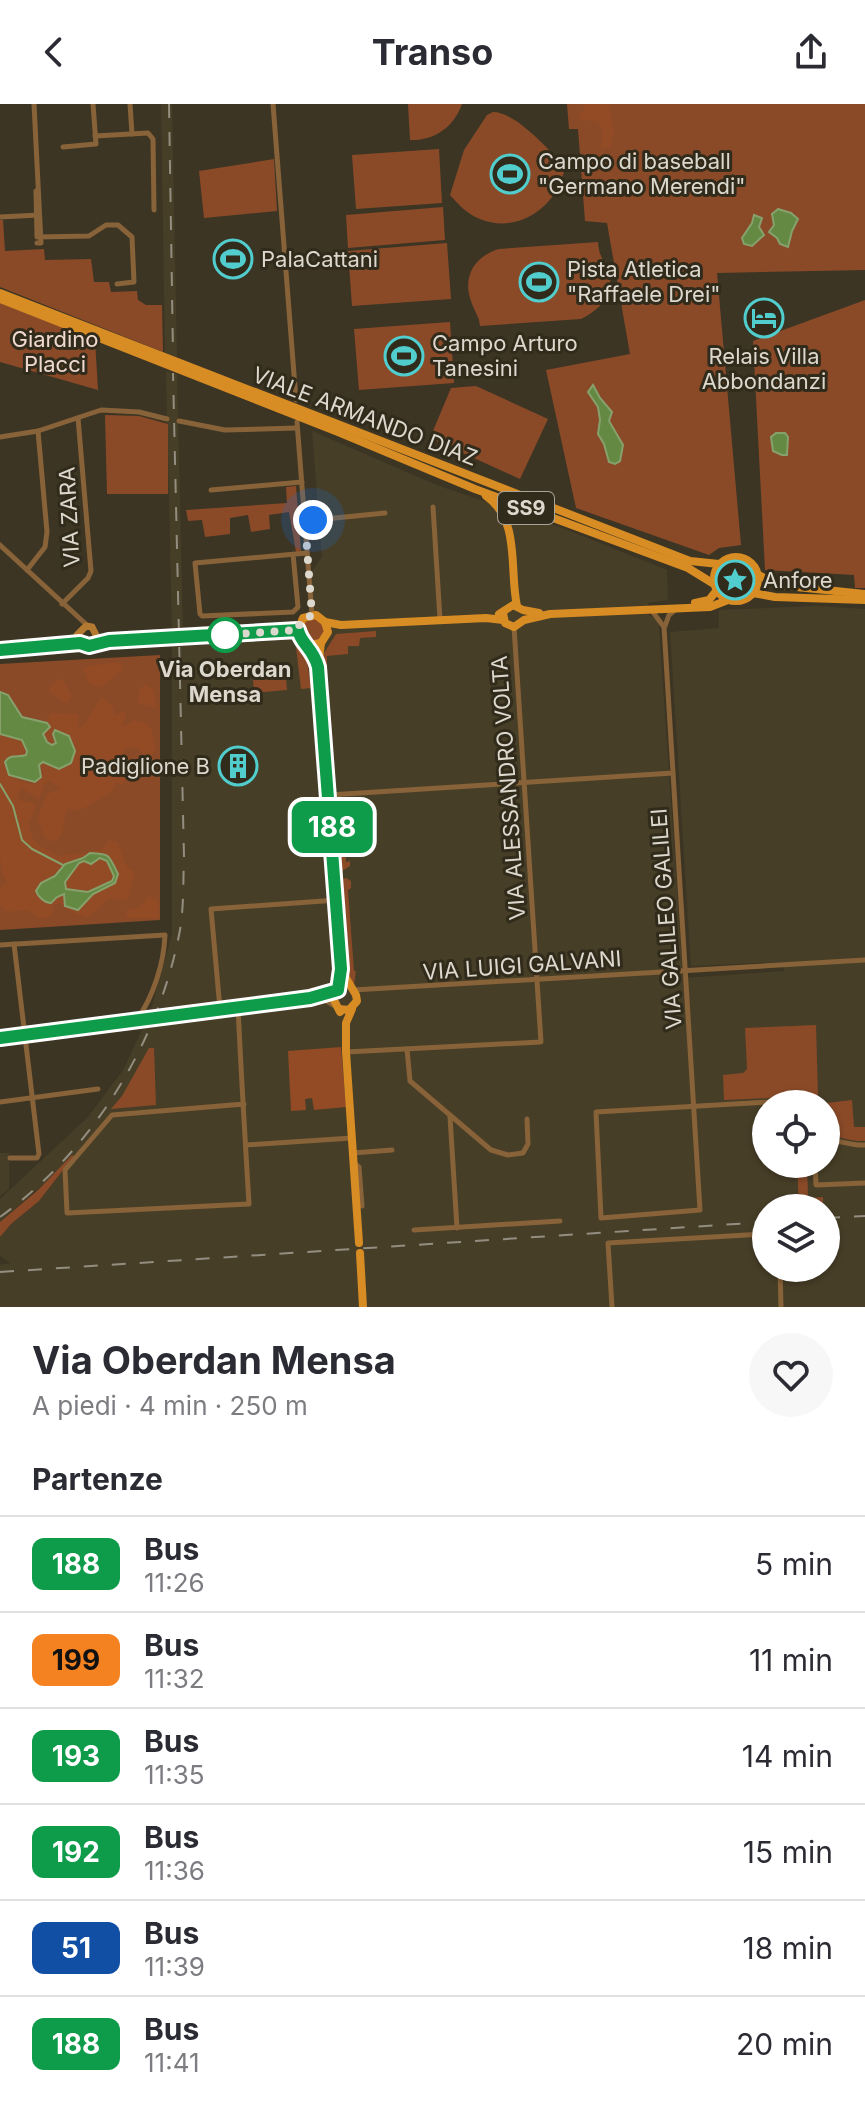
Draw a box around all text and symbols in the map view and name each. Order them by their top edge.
icon: back [32,30,76,74]
text: Transo [372,30,493,74]
icon: share [789,30,833,74]
place label: Campo di baseball "Germano Merendi" [538,148,746,199]
sports icon: Campo di baseball "Germano Merendi" [489,153,531,195]
sports icon: PalaCattani [212,238,254,280]
place label: PalaCattani [261,246,378,272]
place label: Pista Atletica "Raffaele Drei" [567,256,720,307]
sports icon: Pista Atletica "Raffaele Drei" [518,261,560,303]
hotel icon: Relais Villa Abbondanzi [743,297,785,339]
park label: Giardino Placci [11,326,99,377]
place label: Campo Arturo Tanesini [432,330,578,381]
sports icon: Campo Arturo Tanesini [383,335,425,377]
place label: Relais Villa Abbondanzi [702,343,826,394]
street label: VIALE ARMANDO DIAZ [249,361,481,471]
street label: VIA ZARA [53,466,85,568]
road number: SS9 [498,492,554,524]
your location [293,500,333,540]
place icon: Anfore [714,559,756,601]
place label: Anfore [763,567,833,593]
marker: Via Oberdan Mensa [208,618,242,652]
street label: VIA ALESSANDRO VOLTA [486,655,530,921]
place label: Via Oberdan Mensa [158,656,292,707]
building icon: Padiglione B [217,745,259,787]
place label: Padiglione B [81,753,210,779]
line badge: 188 [286,801,378,853]
street label: VIA GALILEO GALILEI [645,808,687,1030]
text: 188 [308,810,356,844]
street label: VIA LUIGI GALVANI [422,945,622,985]
map controls [752,1090,840,1282]
button: locate [752,1090,840,1178]
button: layers [752,1194,840,1282]
button: heart [749,1333,833,1417]
text: Via Oberdan Mensa [32,1337,396,1383]
text: A piedi · 4 min · 250 m [32,1390,308,1421]
text: Partenze [32,1461,163,1497]
text: Bus [144,1531,199,1567]
text: 5 min [755,1546,833,1582]
text: 188 [52,1547,100,1581]
text: 11:26 [144,1567,205,1598]
text: Bus [144,1627,199,1663]
text: 11 min [749,1642,833,1678]
text: 199 [52,1643,100,1677]
text: 11:32 [144,1663,205,1694]
text: Bus [144,1723,199,1759]
text: 14 min [742,1738,833,1774]
text: 193 [52,1739,100,1773]
text: 11:35 [144,1759,205,1790]
text: Bus [144,1819,199,1855]
text: 15 min [743,1834,833,1870]
text: 192 [52,1835,100,1869]
text: 11:36 [144,1855,205,1886]
text: Bus [144,1915,199,1951]
text: 18 min [743,1930,833,1966]
text: 51 [61,1931,91,1965]
text: 11:39 [144,1951,205,1982]
text: Bus [144,2011,199,2047]
text: 20 min [736,2026,833,2062]
text: 188 [52,2027,100,2061]
text: 11:41 [144,2047,200,2078]

